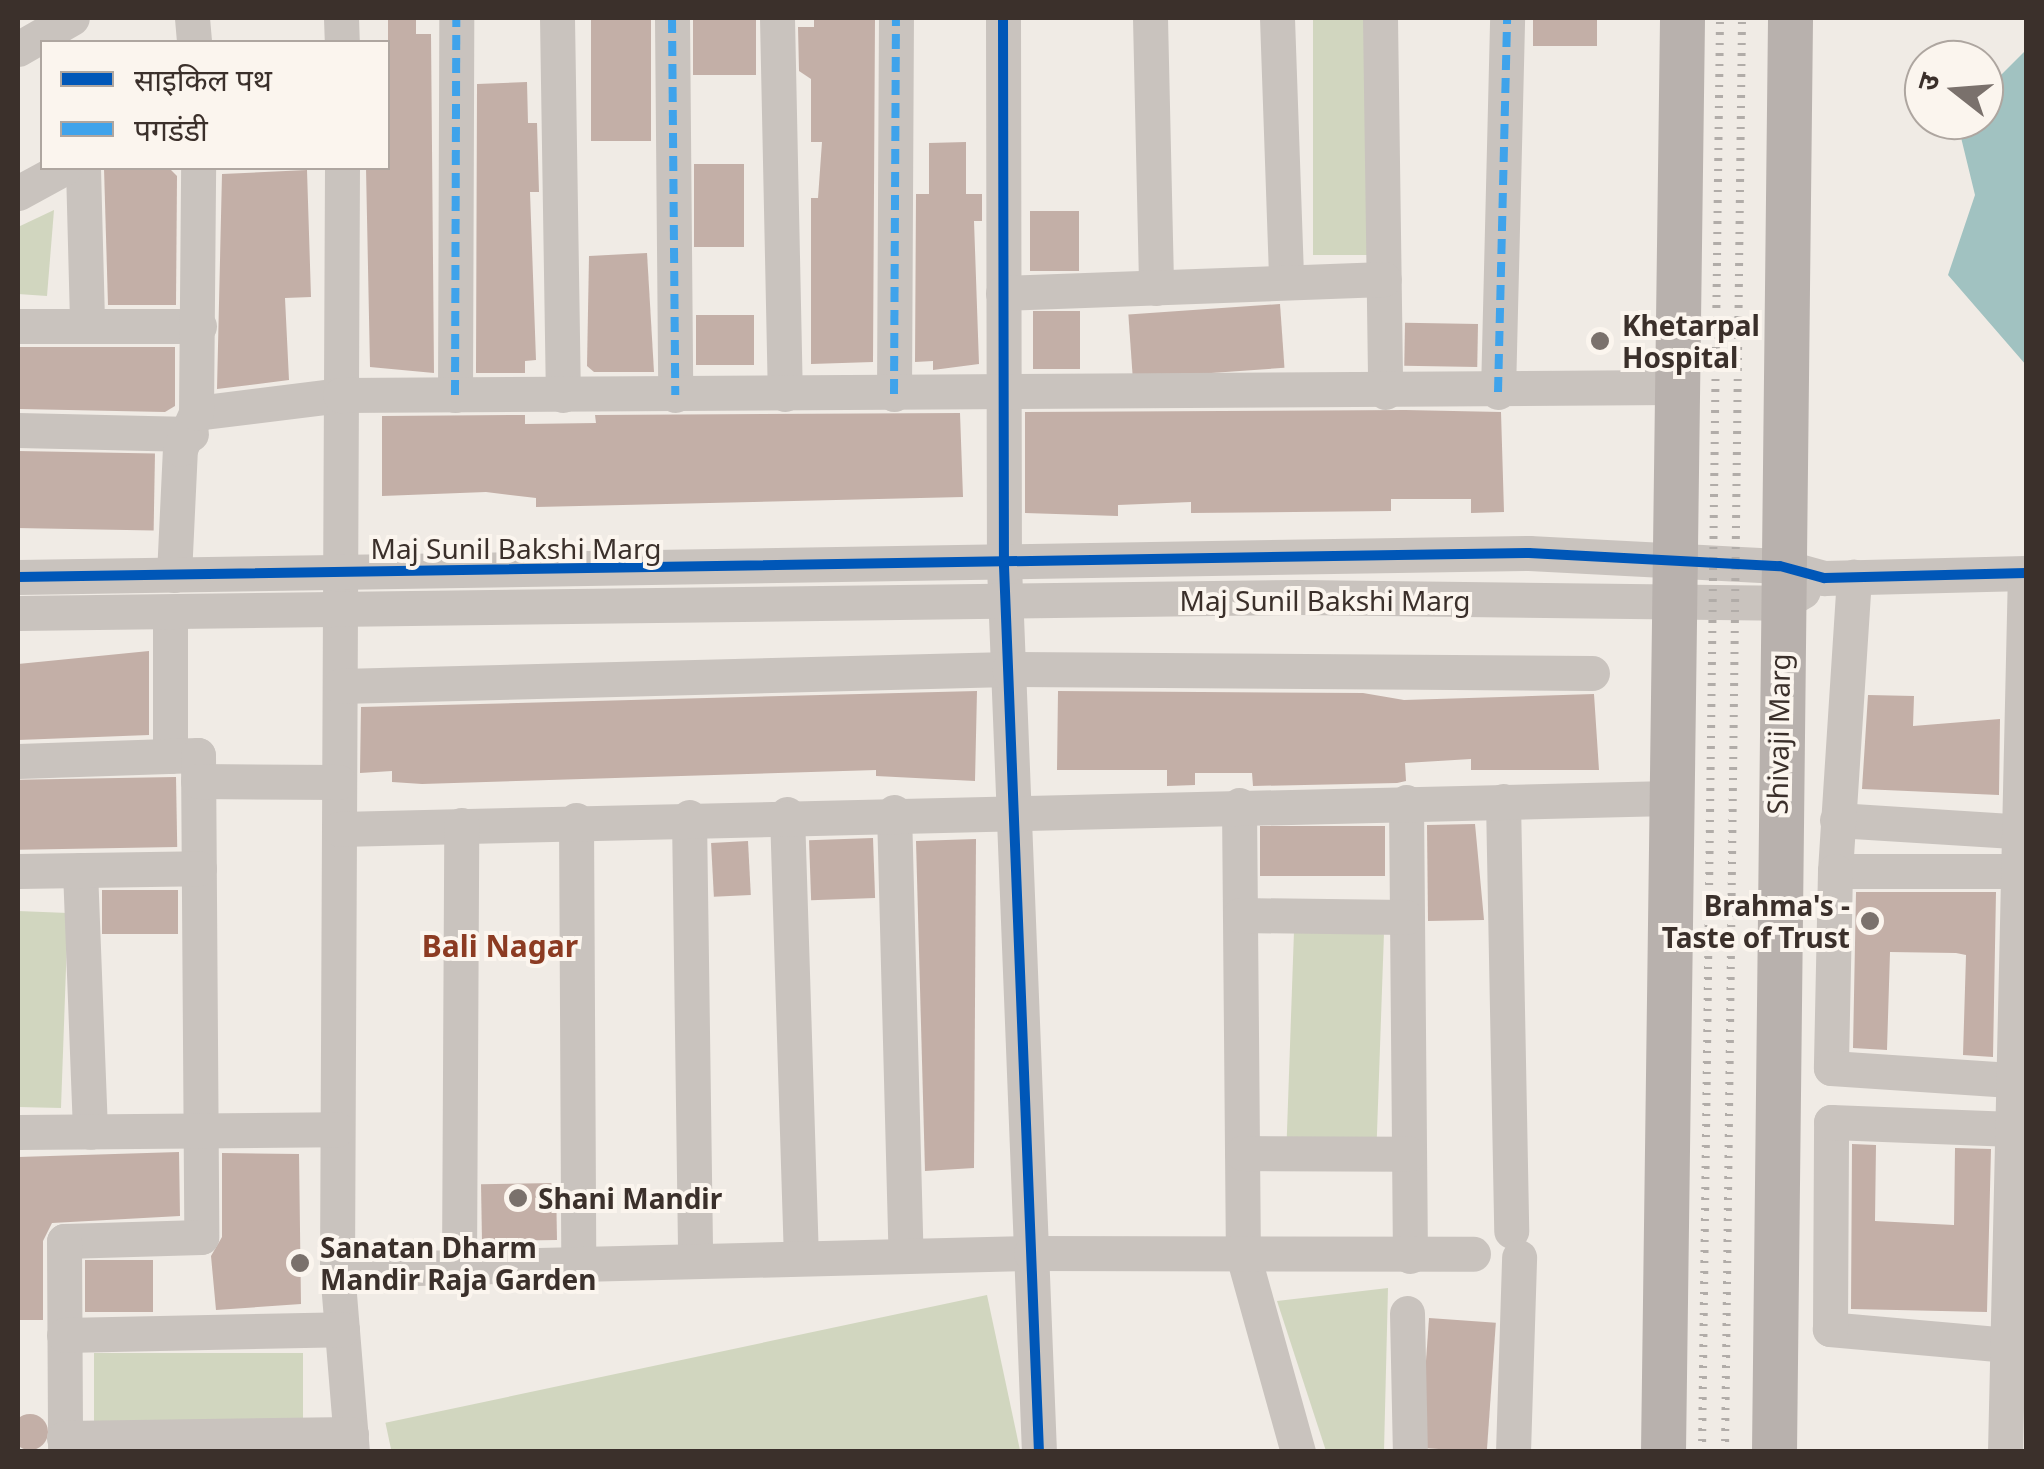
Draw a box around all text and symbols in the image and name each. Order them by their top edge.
legend [40,40,390,170]
north arrow [1904,40,2004,140]
text: साइकिल पथ [134,59,272,100]
text: उ [1907,68,1948,95]
text: पगडंडी [134,109,208,150]
place label: Khetarpal Hospital [1622,308,1760,374]
marker: Khetarpal Hospital [1587,328,1613,354]
street label: Maj Sunil Bakshi Marg [370,531,662,565]
street label: Maj Sunil Bakshi Marg [1179,583,1471,617]
street label: Shivaji Marg [1760,653,1796,815]
place label: Brahma's - Taste of Trust [1662,888,1850,954]
marker: Brahma's - Taste of Trust [1859,910,1881,932]
district label: Bali Nagar [422,928,578,964]
place label: Shani Mandir [538,1181,722,1215]
marker: Shani Mandir [507,1187,529,1209]
place label: Sanatan Dharm Mandir Raja Garden [320,1230,596,1296]
marker: Sanatan Dharm Mandir Raja Garden [289,1252,311,1274]

